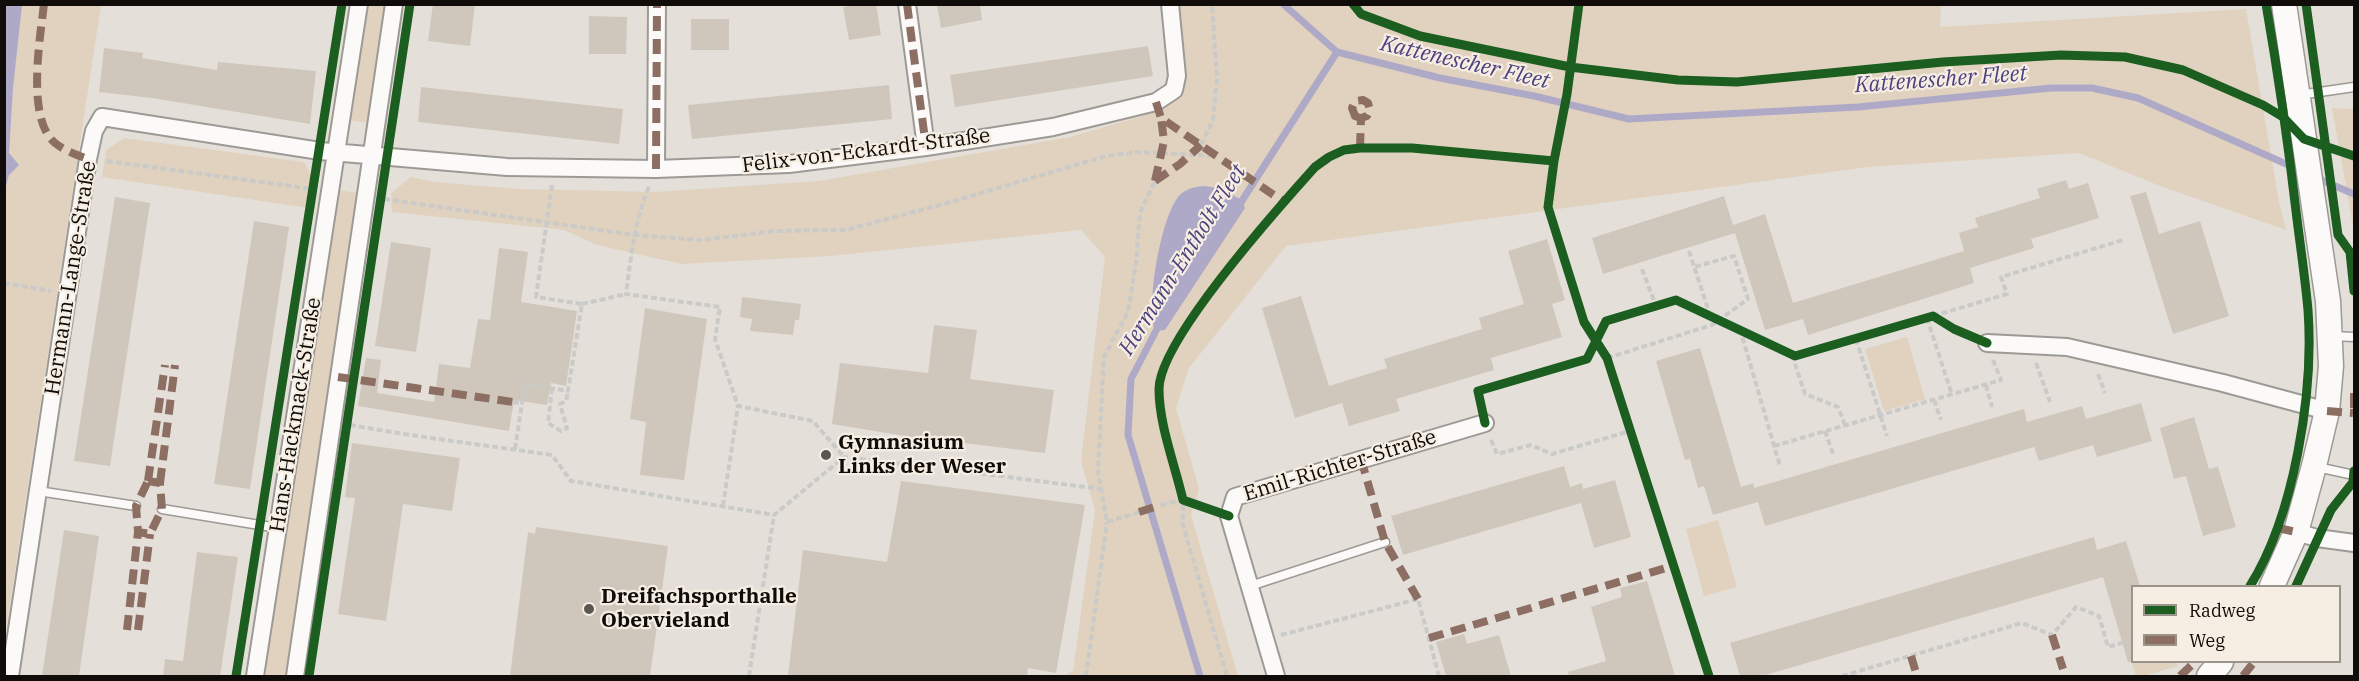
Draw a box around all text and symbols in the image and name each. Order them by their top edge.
water label: Kattenescher Fleet [1378,31,1552,95]
water label: Kattenescher Fleet [1854,61,2028,99]
street label: Felix-von-Eckardt-Straße [740,123,992,179]
street label: Hermann-Lange-Straße [40,159,102,397]
water label: Hermann-Entholt Fleet [1114,160,1252,360]
street label: Hans-Hackmack-Straße [265,296,327,534]
street label: Emil-Richter-Straße [1241,425,1439,507]
place label: Gymnasium Links der Weser [838,430,1006,480]
marker: Gymnasium Links der Weser [819,448,833,462]
place label: Dreifachsporthalle Obervieland [601,584,797,634]
legend [2131,585,2341,663]
text: Radweg [2189,599,2255,622]
marker: Dreifachsporthalle Obervieland [582,602,596,616]
text: Weg [2189,629,2225,652]

